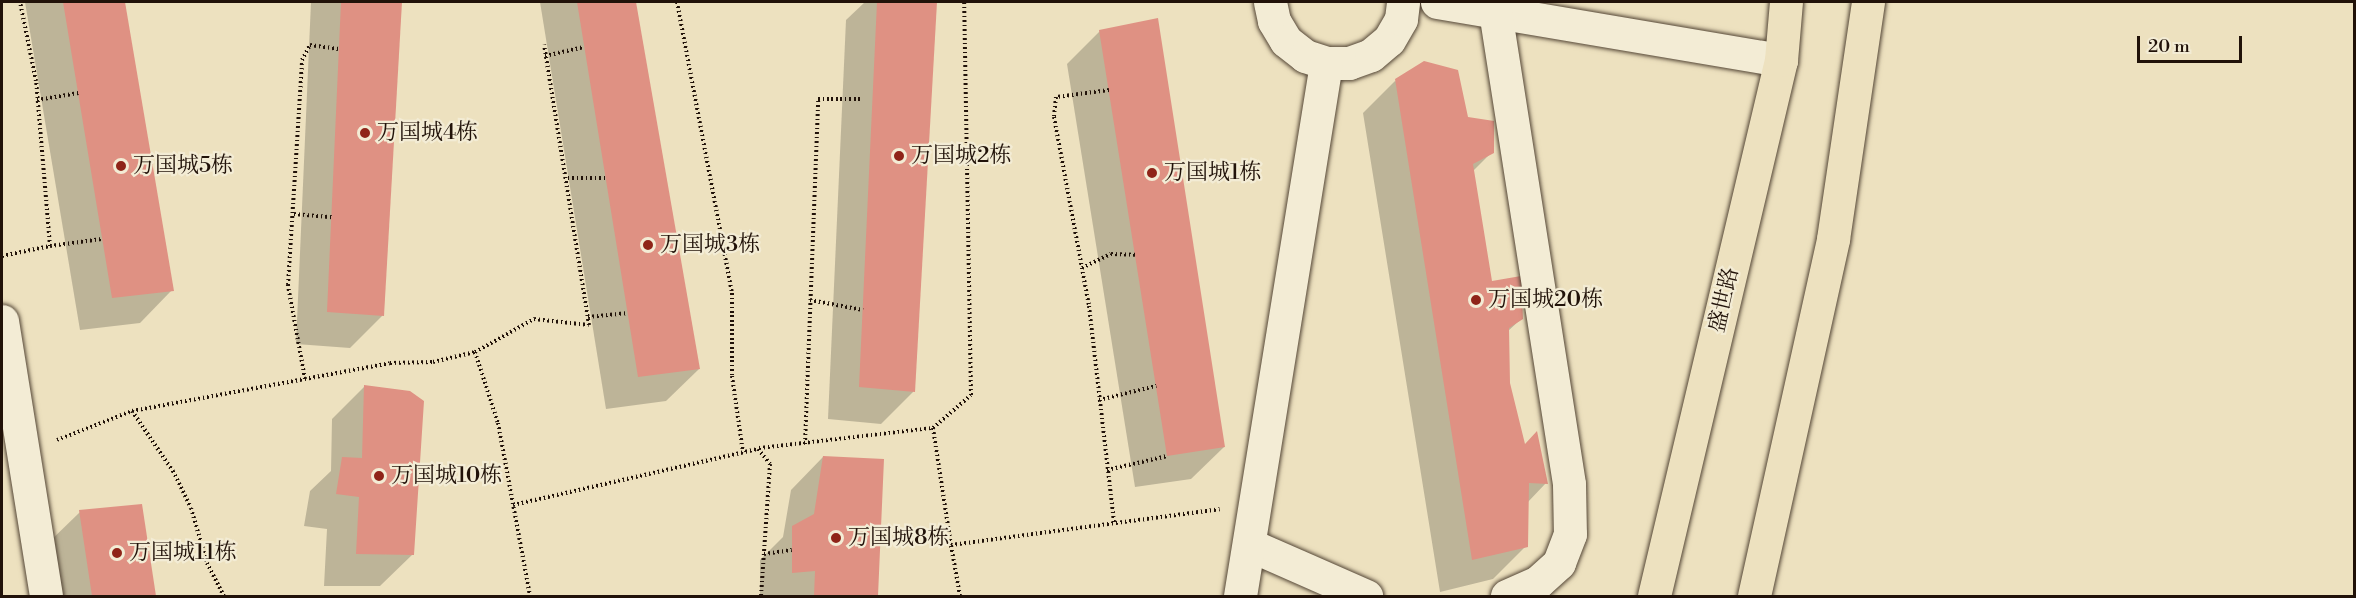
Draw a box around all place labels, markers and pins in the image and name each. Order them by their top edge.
place label: 万国城4栋 [377,120,478,146]
marker: 万国城4栋 [358,126,372,140]
place label: 万国城2栋 [911,143,1012,169]
marker: 万国城2栋 [892,149,906,163]
place label: 万国城5栋 [133,153,233,179]
marker: 万国城5栋 [114,159,128,173]
place label: 万国城1栋 [1164,160,1261,186]
marker: 万国城1栋 [1145,166,1159,180]
place label: 万国城3栋 [660,232,760,258]
marker: 万国城3栋 [641,238,655,252]
place label: 万国城20栋 [1488,287,1603,313]
marker: 万国城20栋 [1469,293,1483,307]
place label: 万国城10栋 [391,463,502,489]
marker: 万国城10栋 [372,469,386,483]
place label: 万国城8栋 [848,525,949,551]
marker: 万国城8栋 [829,531,843,545]
place label: 万国城11栋 [129,540,237,566]
marker: 万国城11栋 [110,546,124,560]

